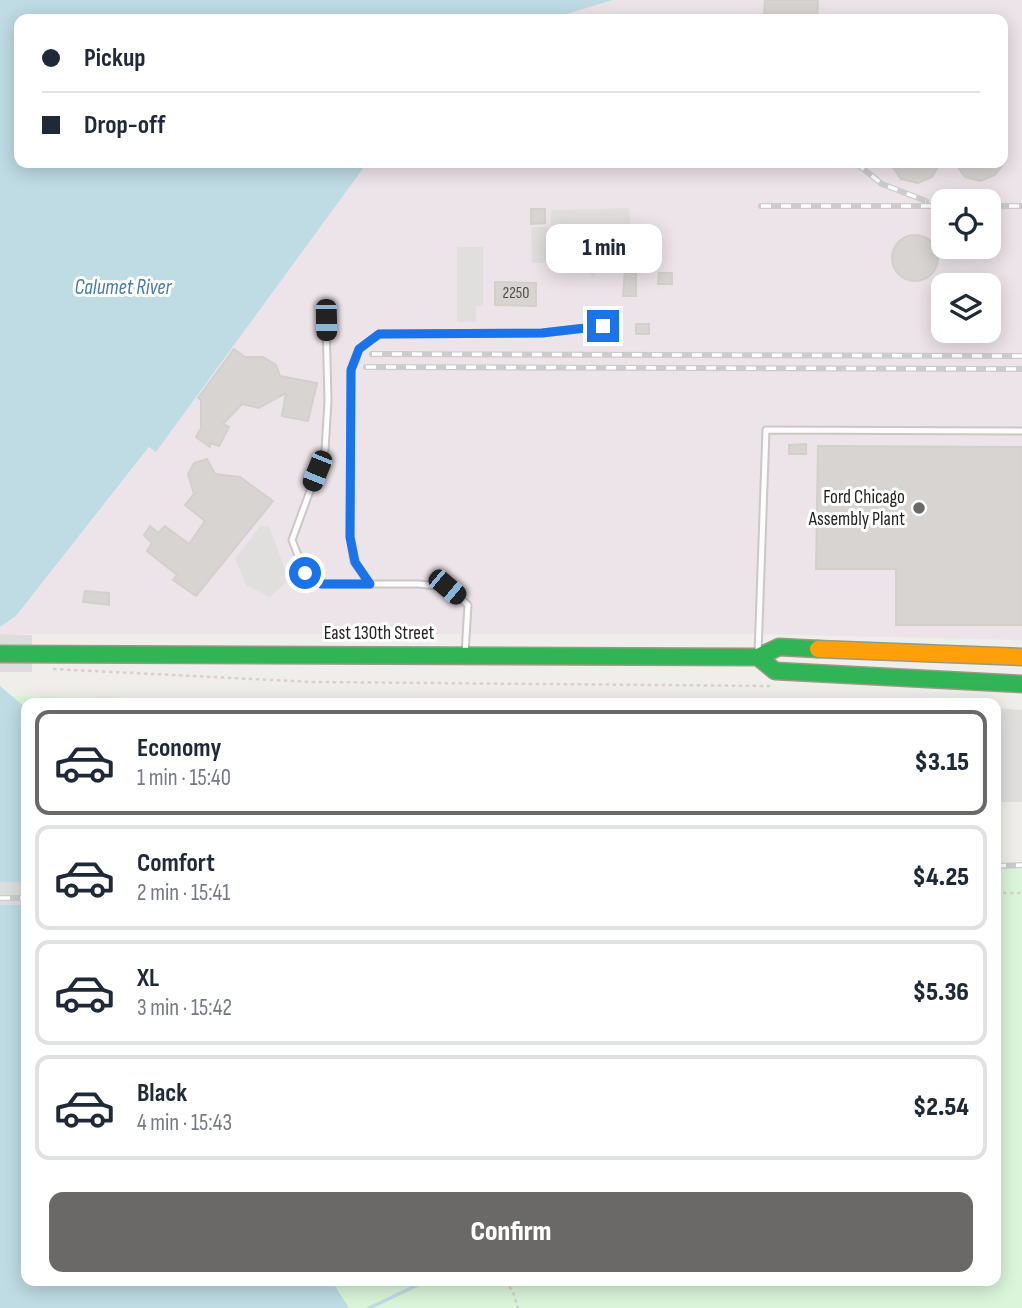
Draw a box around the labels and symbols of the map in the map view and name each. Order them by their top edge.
callout: 1 min [545,224,661,274]
water label: Calumet River [75,275,173,300]
house number: 2250 [503,284,529,303]
car [316,299,337,341]
route end [587,310,619,342]
car [300,448,335,494]
place label: Ford Chicago Assembly Plant [808,486,905,531]
marker: Ford Chicago Assembly Plant [911,500,927,516]
route start [289,557,321,589]
car [425,565,470,609]
street label: East 130th Street [324,622,435,645]

